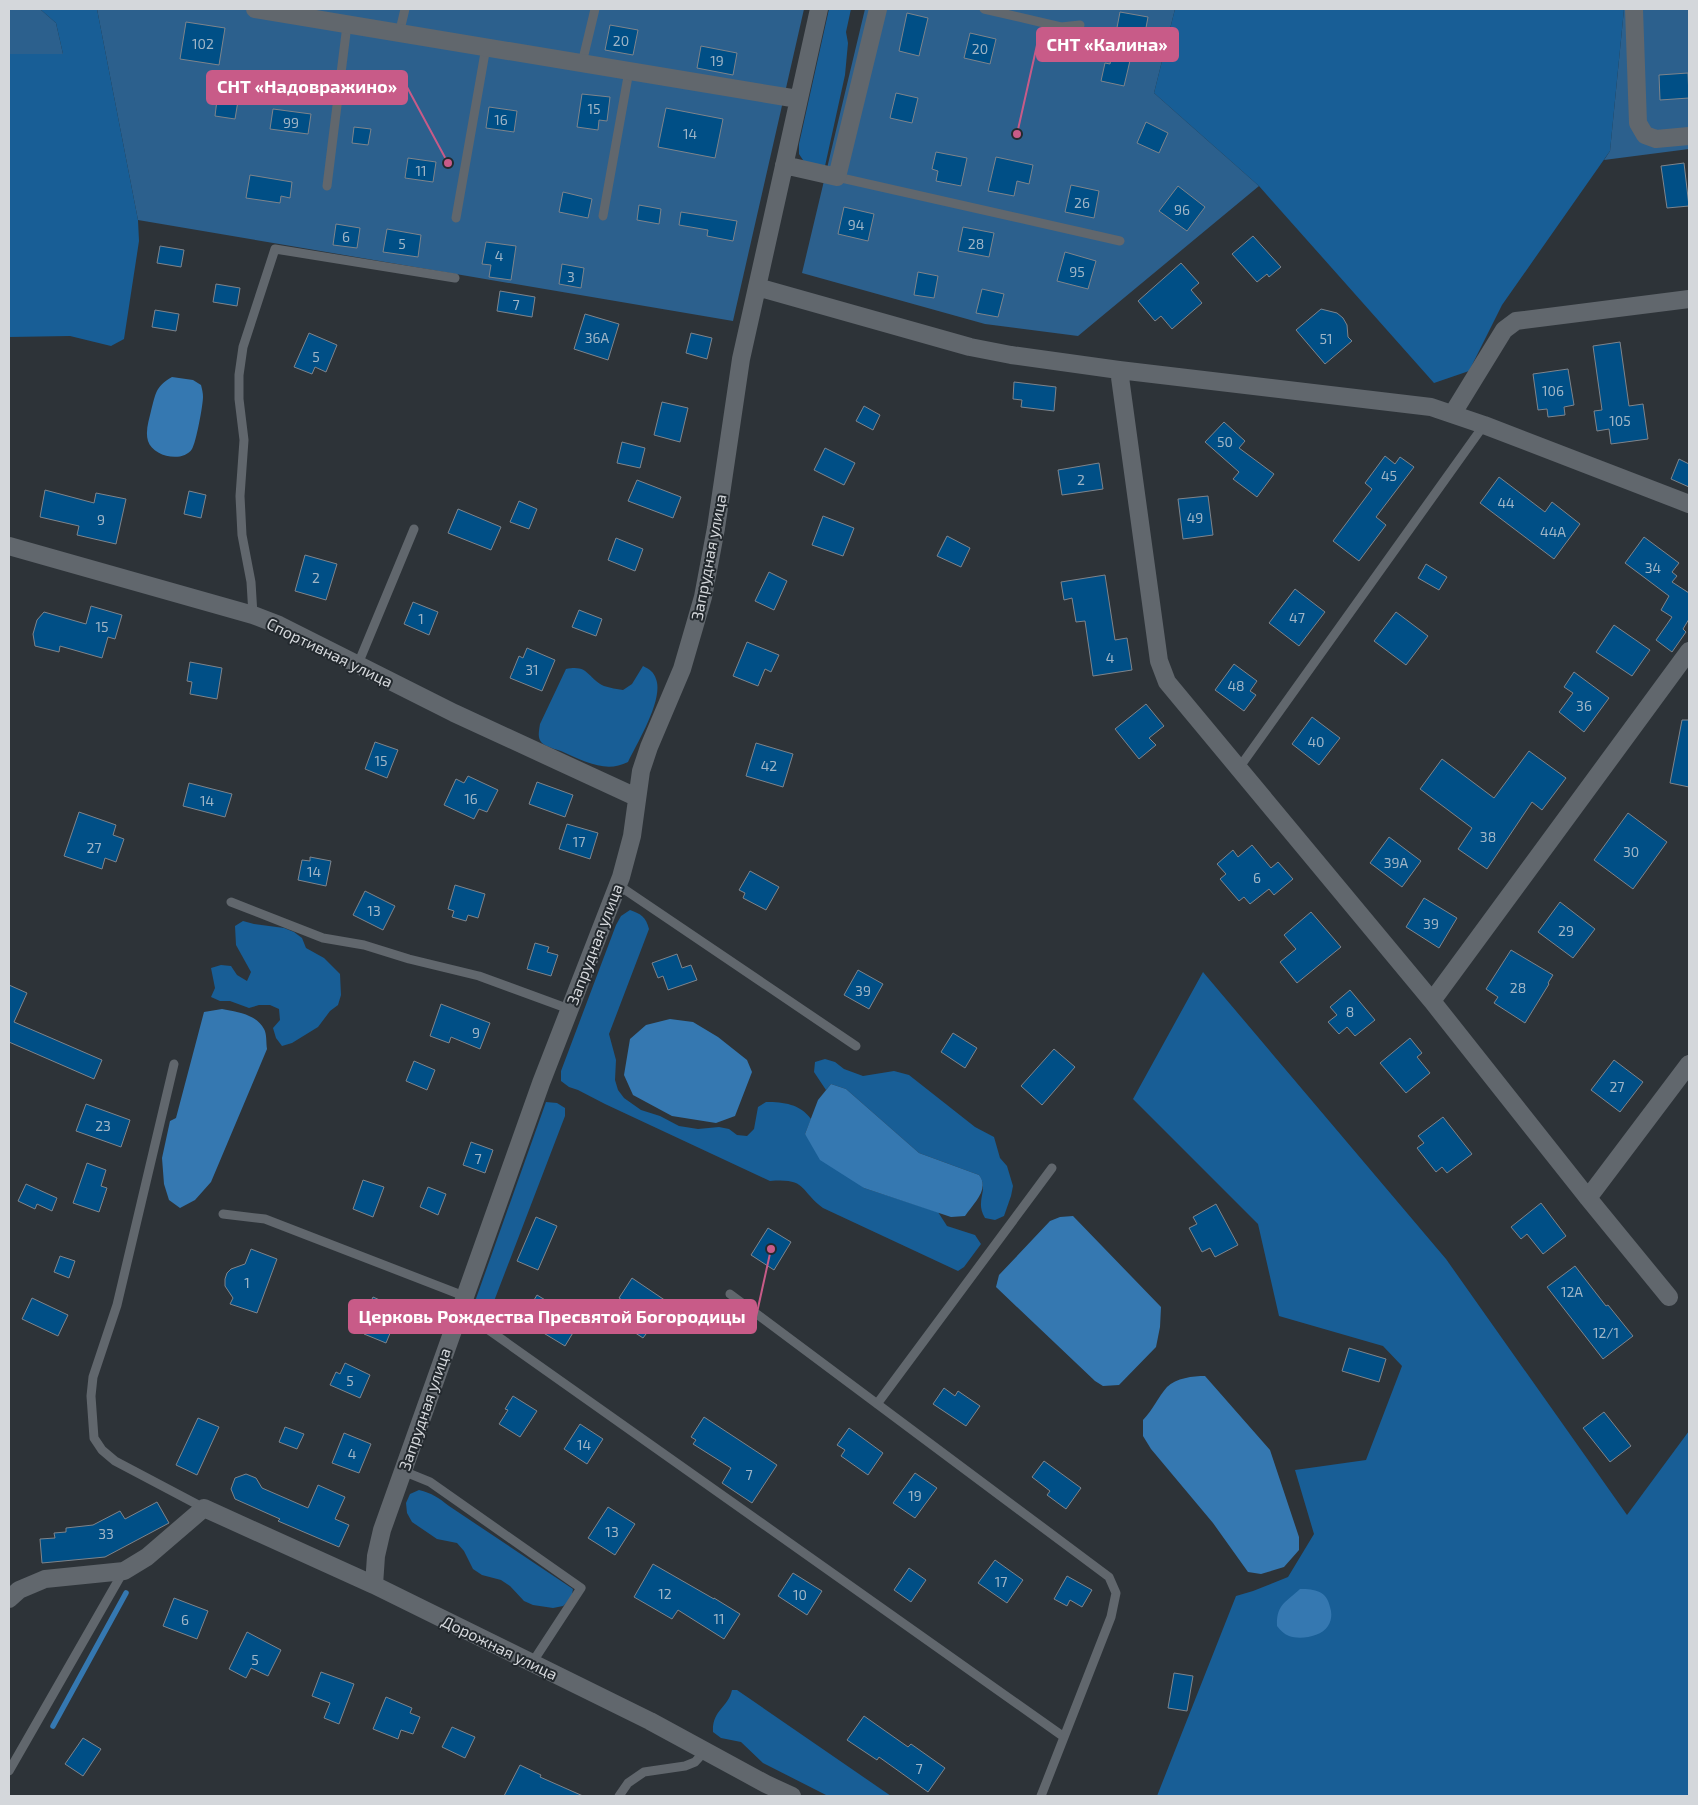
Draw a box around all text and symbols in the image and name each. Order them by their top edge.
callout: СНТ «Калина» [1037,28,1178,61]
house number: 20 [613,32,629,49]
text: СНТ «Калина» [1046,33,1168,55]
house number: 102 [192,35,214,52]
house number: 20 [972,40,988,57]
house number: 19 [710,52,724,69]
callout: СНТ «Надовражино» [207,71,407,104]
text: СНТ «Надовражино» [217,75,397,97]
house number: 15 [587,100,601,117]
house number: 16 [494,111,508,128]
house number: 99 [283,114,299,131]
house number: 14 [683,125,697,142]
house number: 11 [415,162,427,179]
house number: 26 [1074,194,1090,211]
house number: 96 [1174,201,1190,218]
house number: 94 [848,216,864,233]
house number: 6 [342,228,350,245]
house number: 5 [398,235,406,252]
house number: 28 [968,235,984,252]
house number: 4 [495,247,503,264]
house number: 95 [1069,263,1085,280]
house number: 3 [567,268,575,285]
house number: 7 [512,296,520,313]
house number: 36А [585,329,610,346]
house number: 51 [1319,330,1333,347]
house number: 5 [312,348,320,365]
house number: 106 [1542,382,1564,399]
house number: 105 [1609,412,1631,429]
house number: 50 [1217,433,1233,450]
house number: 45 [1381,467,1397,484]
house number: 2 [1077,471,1085,488]
street label: Запрудная улица [686,492,731,622]
house number: 44 [1497,494,1515,511]
house number: 49 [1187,509,1203,526]
house number: 9 [97,511,105,528]
house number: 44А [1540,523,1566,540]
house number: 34 [1645,559,1661,576]
house number: 2 [312,569,320,586]
house number: 47 [1289,609,1305,626]
house number: 1 [418,610,424,627]
street label: Спортивная улица [263,613,396,692]
house number: 15 [95,618,109,635]
house number: 4 [1106,649,1114,666]
house number: 31 [525,661,539,678]
house number: 48 [1227,677,1245,694]
house number: 36 [1576,697,1592,714]
house number: 40 [1307,733,1325,750]
house number: 15 [374,752,388,769]
house number: 42 [761,757,777,774]
house number: 16 [464,790,478,807]
house number: 14 [200,792,214,809]
house number: 38 [1480,828,1496,845]
house number: 17 [573,833,585,850]
house number: 27 [86,839,102,856]
house number: 30 [1623,843,1639,860]
house number: 39А [1384,854,1409,871]
house number: 14 [307,863,321,880]
house number: 6 [1253,869,1261,886]
street label: Запрудная улица [562,881,627,1008]
house number: 13 [367,902,381,919]
house number: 39 [1423,915,1439,932]
house number: 29 [1558,922,1574,939]
house number: 28 [1510,979,1526,996]
house number: 39 [855,982,871,999]
house number: 8 [1346,1003,1354,1020]
house number: 9 [472,1024,480,1041]
house number: 27 [1609,1078,1625,1095]
house number: 23 [95,1117,111,1134]
house number: 7 [474,1150,482,1167]
house number: 1 [244,1274,250,1291]
house number: 12А [1561,1283,1583,1300]
callout: Церковь Рождества Пресвятой Богородицы [349,1300,756,1333]
text: Церковь Рождества Пресвятой Богородицы [358,1305,746,1327]
house number: 12/1 [1593,1324,1619,1341]
street label: Запрудная улица [394,1345,455,1473]
house number: 5 [346,1372,354,1389]
house number: 14 [577,1436,591,1453]
house number: 4 [348,1445,356,1462]
house number: 7 [745,1466,753,1483]
house number: 19 [908,1487,922,1504]
house number: 13 [605,1523,619,1540]
house number: 33 [98,1525,114,1542]
house number: 17 [995,1573,1007,1590]
house number: 12 [658,1585,672,1602]
house number: 10 [793,1586,807,1603]
house number: 11 [713,1610,725,1627]
house number: 6 [181,1611,189,1628]
street label: Дорожная улица [439,1611,561,1684]
house number: 5 [251,1651,259,1668]
house number: 7 [915,1760,923,1777]

